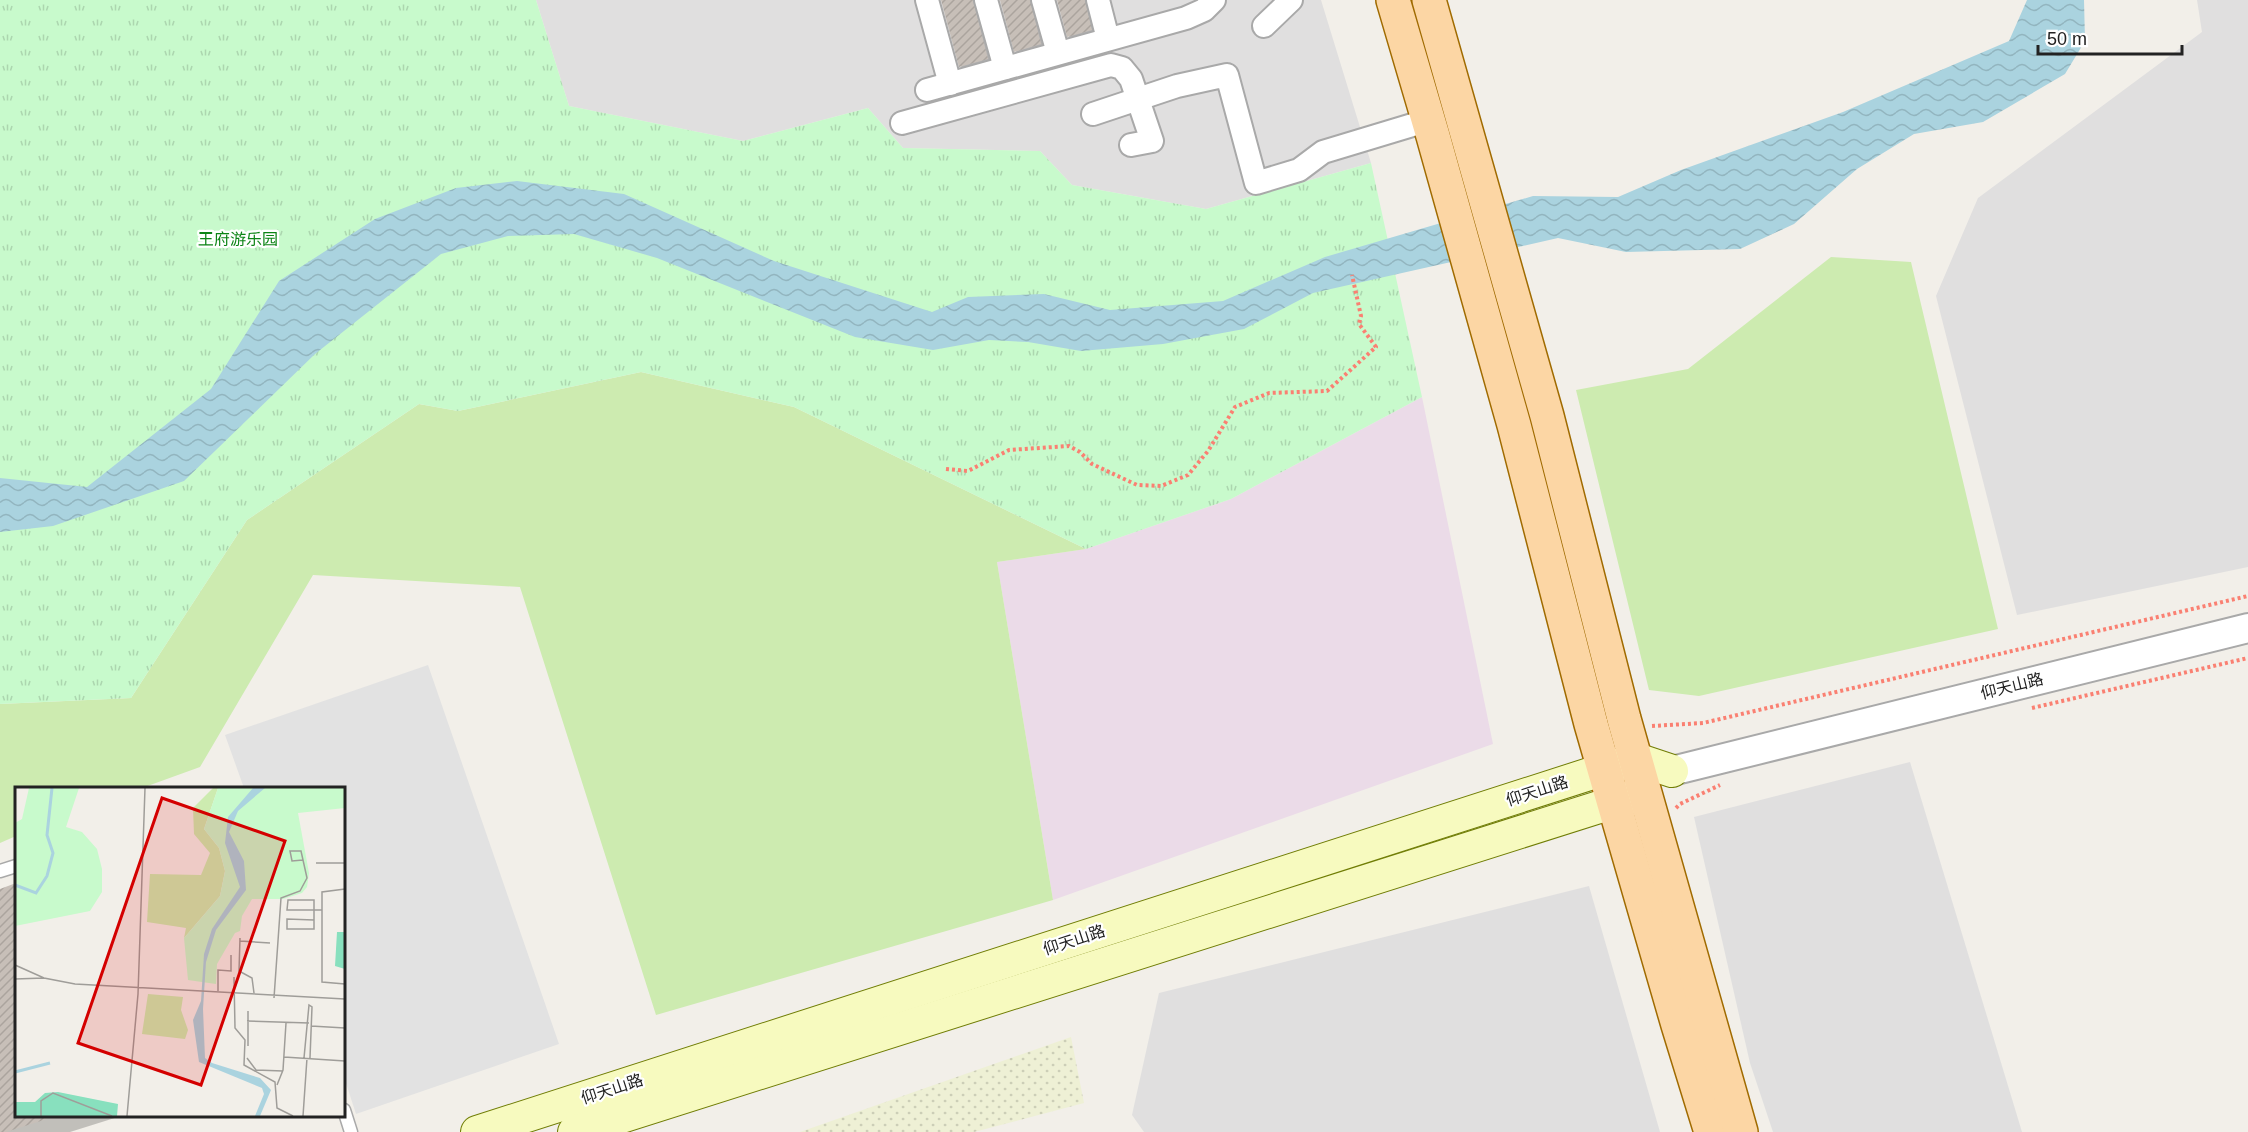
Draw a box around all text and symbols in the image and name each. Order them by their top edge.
scale bar [2038,18,2182,56]
text: 50 m [2047,29,2087,49]
park label: 王府游乐园 [198,231,278,248]
street label: 仰天山路 [1979,670,2045,702]
street label: 仰天山路 [1504,773,1570,809]
inset map [15,787,345,1117]
street label: 仰天山路 [1041,922,1107,958]
street label: 仰天山路 [579,1071,645,1107]

